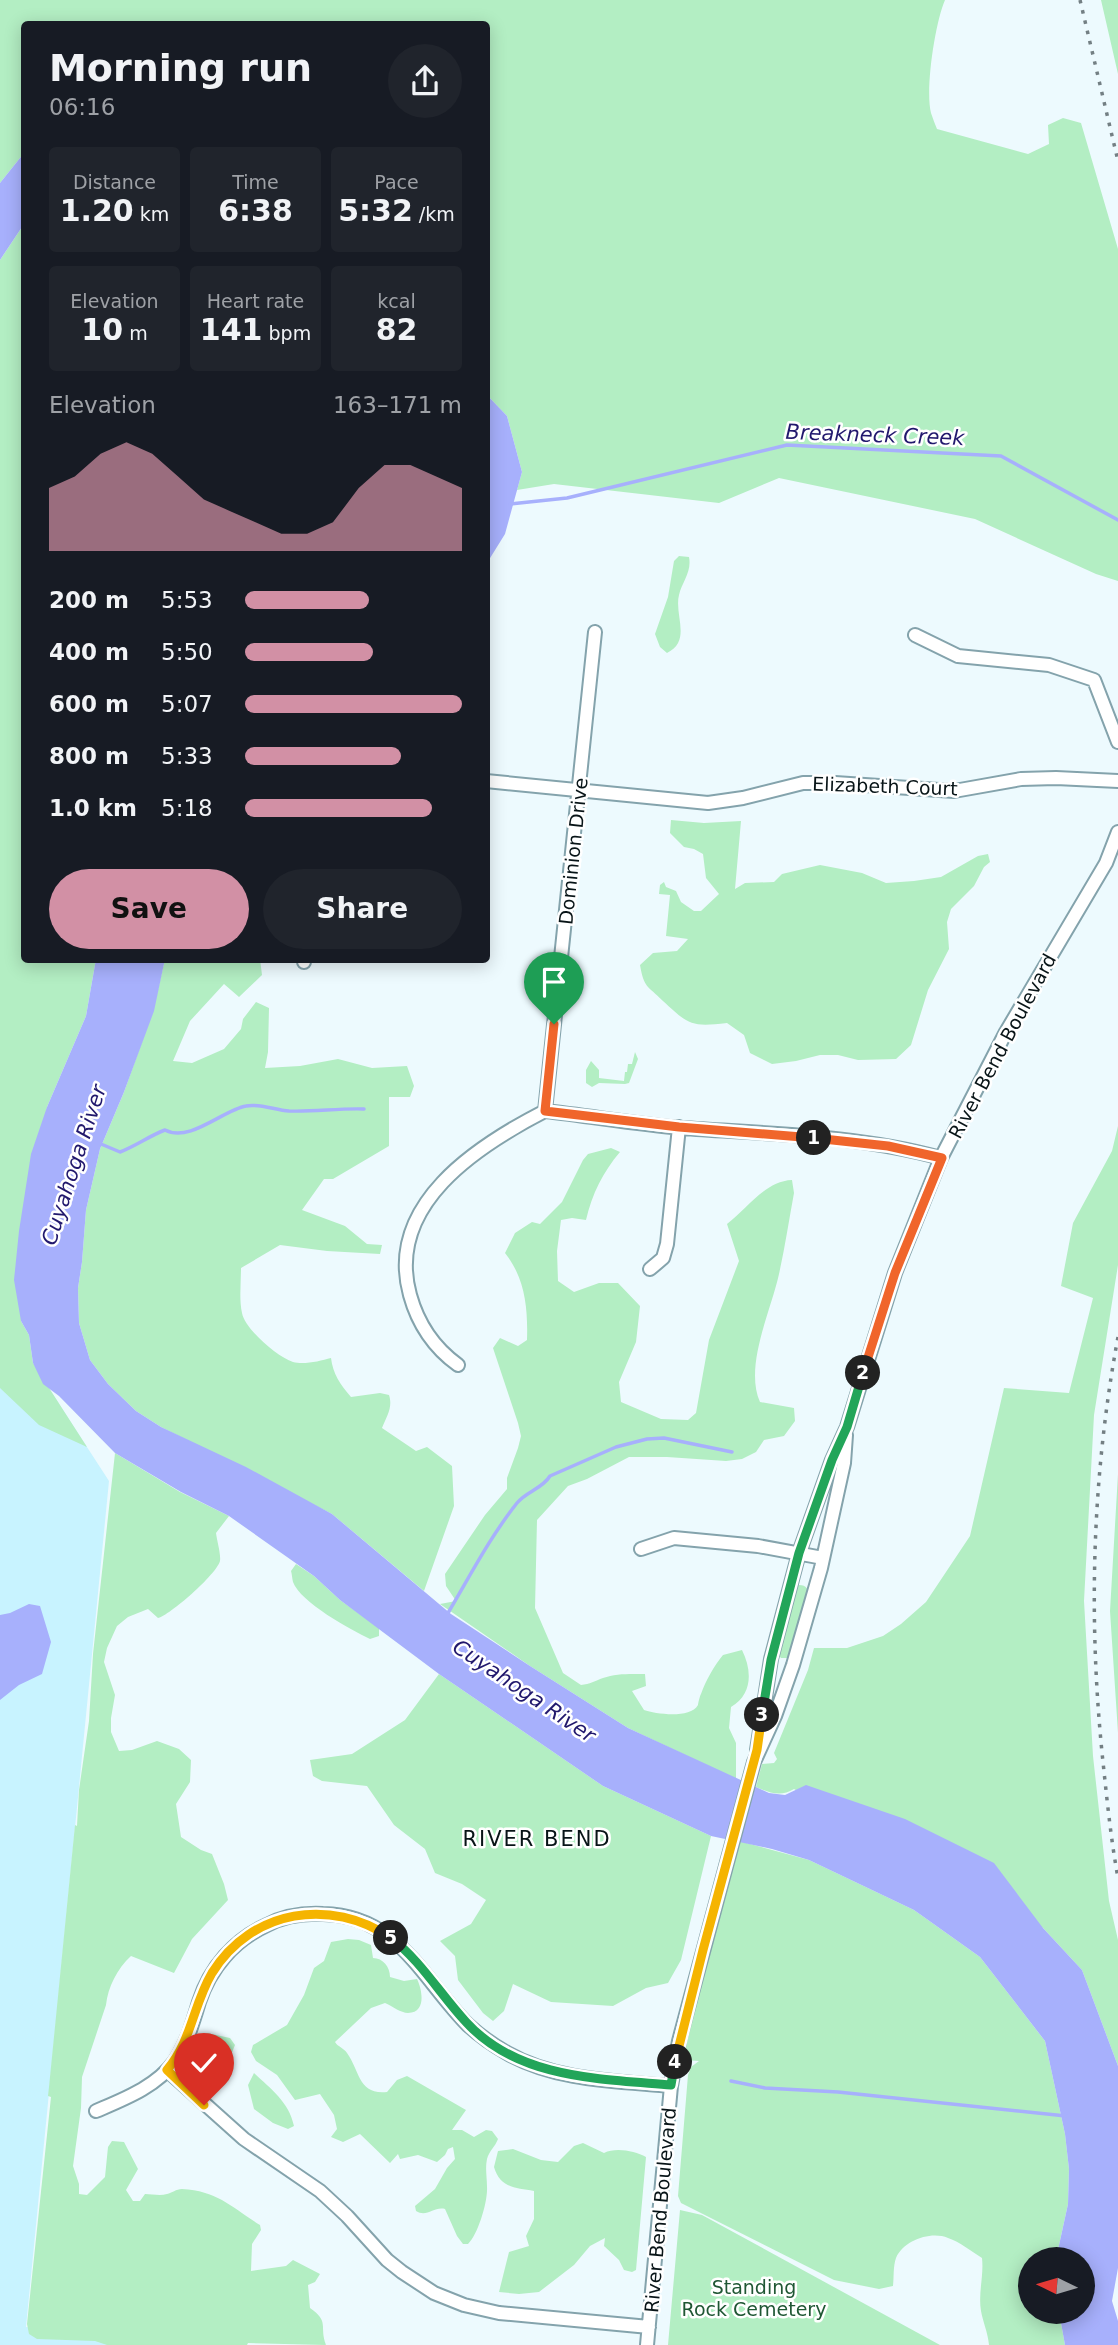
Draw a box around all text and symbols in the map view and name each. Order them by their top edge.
button: share [388,44,462,118]
text: Morning run [49,46,312,90]
text: 06:16 [49,94,115,120]
text: Distance [73,171,156,193]
text: Time [232,171,279,193]
text: Pace [374,171,419,193]
text: 1.20 [60,193,134,228]
text: 6:38 [218,193,293,228]
text: 5:32 [338,193,413,228]
text: km [134,203,169,225]
text: /km [413,203,455,225]
text: Elevation [70,290,159,312]
text: Heart rate [207,290,304,312]
text: kcal [377,290,416,312]
text: 10 [81,312,123,347]
text: 141 [200,312,262,347]
text: 82 [376,312,417,347]
text: m [123,322,148,344]
text: bpm [262,322,311,344]
text: Elevation [49,392,156,418]
text: 163–171 m [333,392,462,418]
water label: Breakneck Creek [785,420,966,450]
text: 200 m [49,587,129,613]
text: 5:53 [161,587,213,613]
text: 400 m [49,639,129,665]
text: 5:50 [161,639,213,665]
text: 600 m [49,691,129,717]
text: 5:07 [161,691,213,717]
text: 800 m [49,743,129,769]
text: 5:33 [161,743,213,769]
street label: Elizabeth Court [812,772,958,800]
street label: Dominion Drive [554,776,592,926]
text: 1.0 km [49,795,137,821]
text: 5:18 [161,795,213,821]
button: Save [49,869,249,949]
button: Share [263,869,462,949]
street label: River Bend Boulevard [944,950,1060,1142]
pin [524,952,584,1024]
icon: arrive [535,963,573,1001]
water label: Cuyahoga River [37,1081,112,1248]
pin: 1 [796,1120,832,1156]
text: 1 [807,1126,820,1148]
pin: 2 [846,1356,880,1390]
text: 2 [856,1361,869,1383]
water label: Cuyahoga River [448,1634,601,1748]
pin: 3 [744,1698,780,1732]
text: 3 [755,1703,768,1725]
district label: RIVER BEND [462,1827,612,1851]
pin: 5 [374,1920,408,1955]
text: 5 [384,1926,397,1948]
pin [174,2033,234,2105]
icon: check [185,2044,223,2082]
pin: 4 [658,2044,692,2080]
text: 4 [668,2050,681,2072]
street label: River Bend Boulevard [640,2106,680,2314]
north arrow [1018,2247,1096,2324]
map controls [1018,2247,1095,2324]
park label: Standing Rock Cemetery [682,2276,826,2320]

